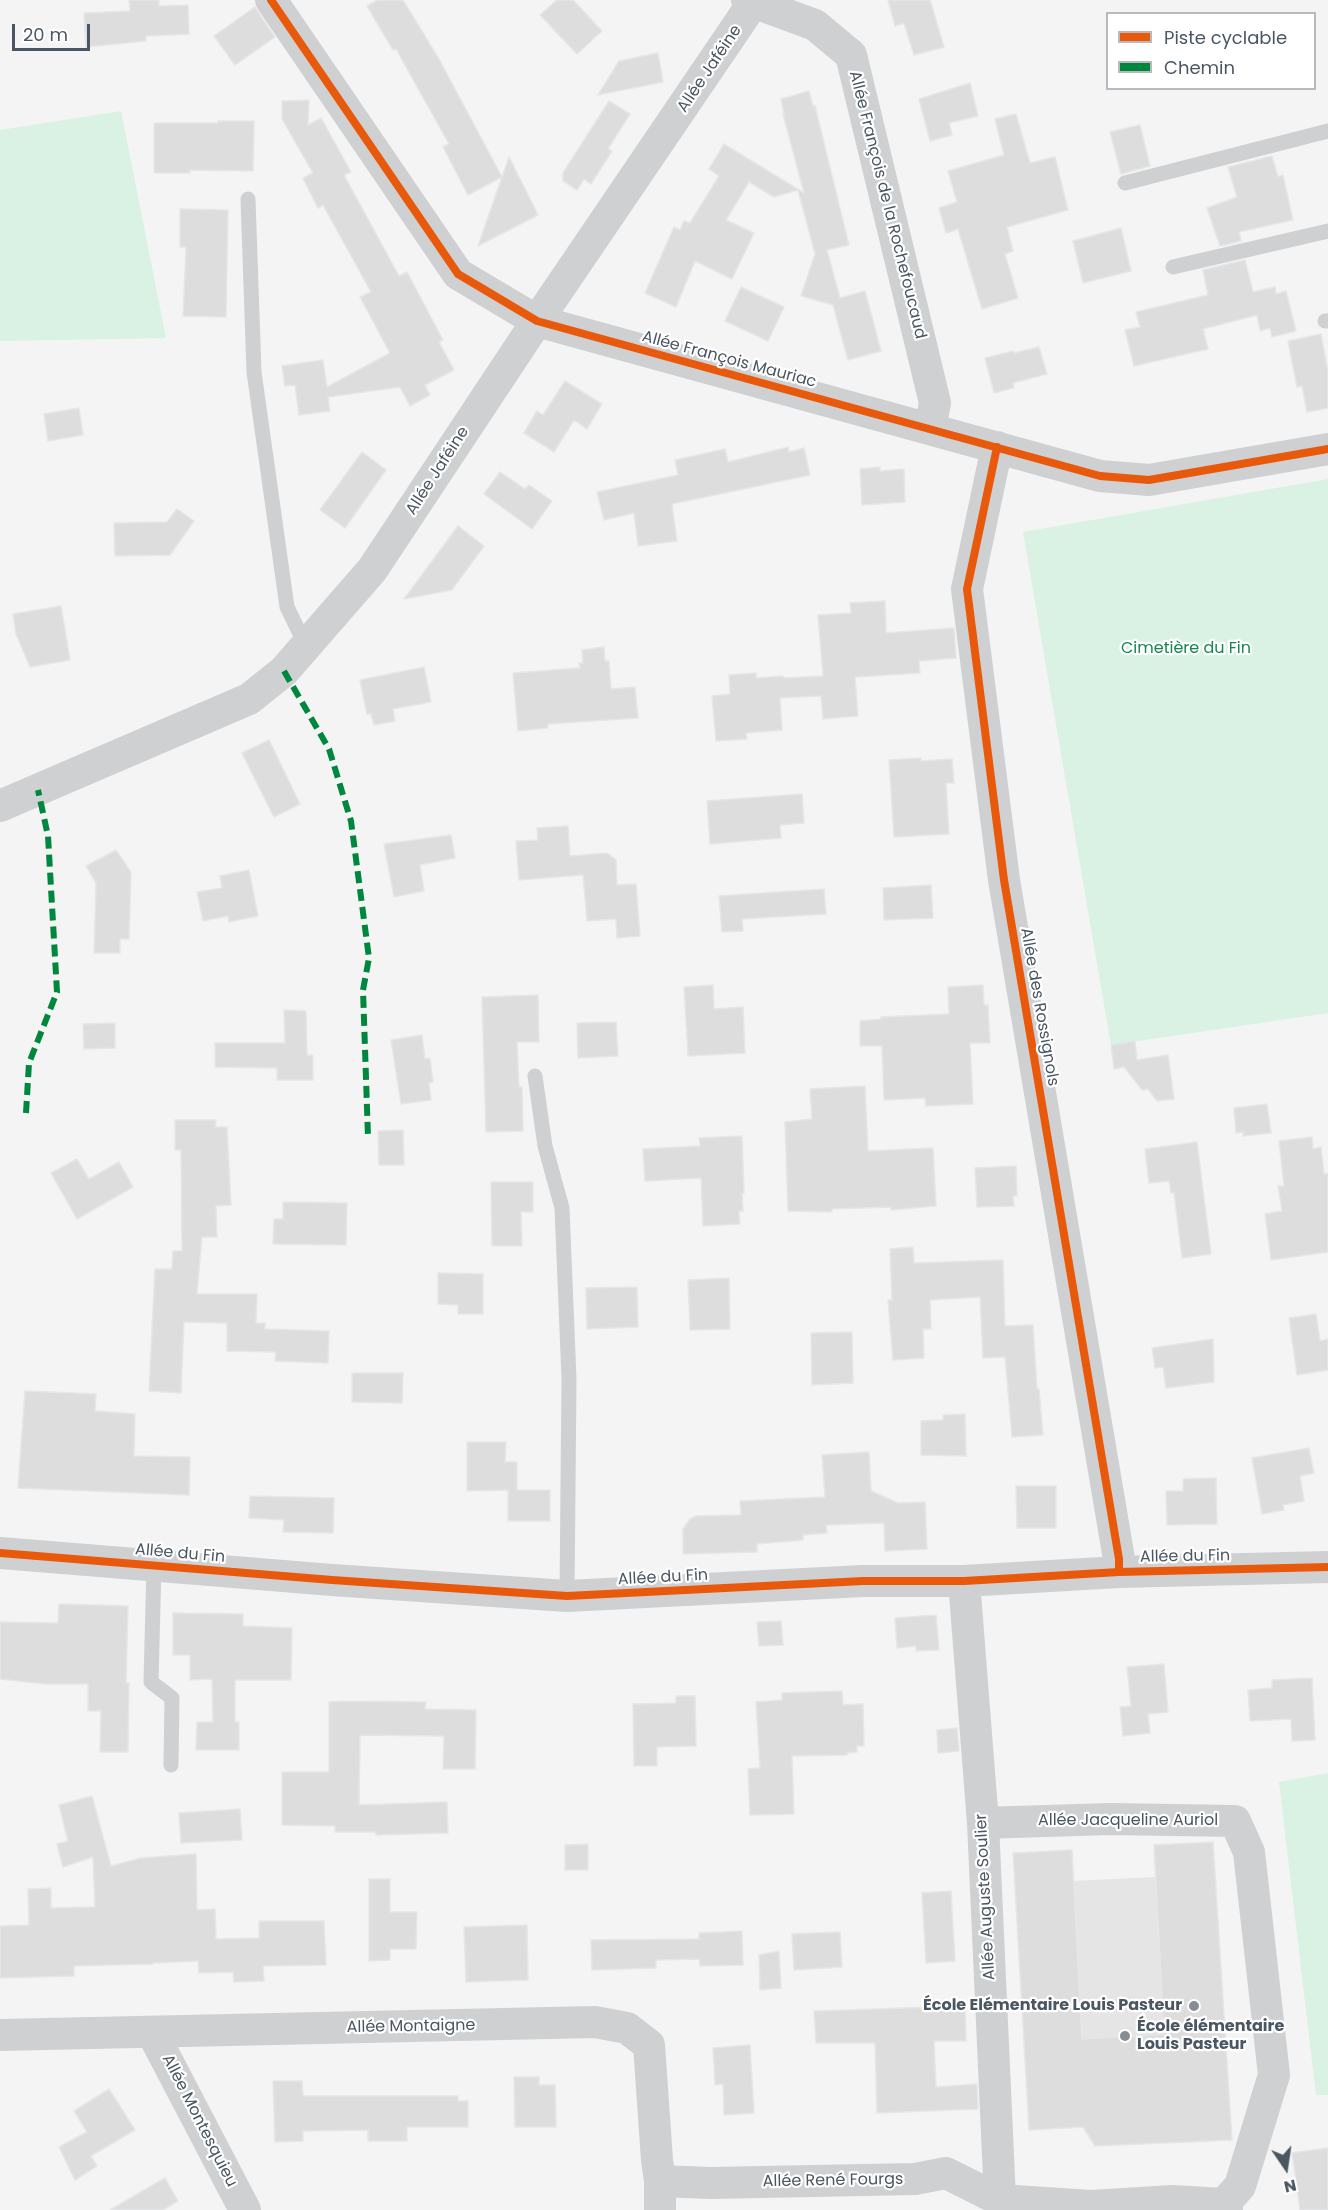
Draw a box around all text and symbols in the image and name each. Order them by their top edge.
scale bar [15,12,93,50]
legend [1106,12,1316,90]
text: 20 m [23,22,68,47]
street label: Allée Jaféine [674,22,746,116]
text: Piste cyclable [1164,25,1287,50]
text: Chemin [1164,55,1235,80]
street label: Allée François de la Rochefoucaud [844,69,930,341]
street label: Allée François Mauriac [640,327,818,393]
street label: Allée Jaféine [402,423,474,519]
park label: Cimetière du Fin [1121,639,1251,659]
street label: Allée des Rossignols [1016,926,1062,1088]
street label: Allée du Fin [134,1540,226,1568]
street label: Allée du Fin [1140,1547,1230,1567]
street label: Allée du Fin [617,1566,709,1590]
street label: Allée Jacqueline Auriol [1038,1811,1218,1831]
street label: Allée Auguste Soulier [972,1813,1000,1981]
place label: École Elémentaire Louis Pasteur [923,1996,1182,2016]
marker: École Elémentaire Louis Pasteur [1187,1999,1201,2013]
street label: Allée Montaigne [347,2016,475,2038]
place label: École élémentaire Louis Pasteur [1137,2017,1284,2055]
marker: École élémentaire Louis Pasteur [1118,2029,1132,2043]
street label: Allée Montesquieu [157,2051,241,2191]
north arrow [1256,2138,1316,2198]
street label: Allée René Fourgs [763,2170,903,2192]
text: N [1282,2173,1299,2199]

